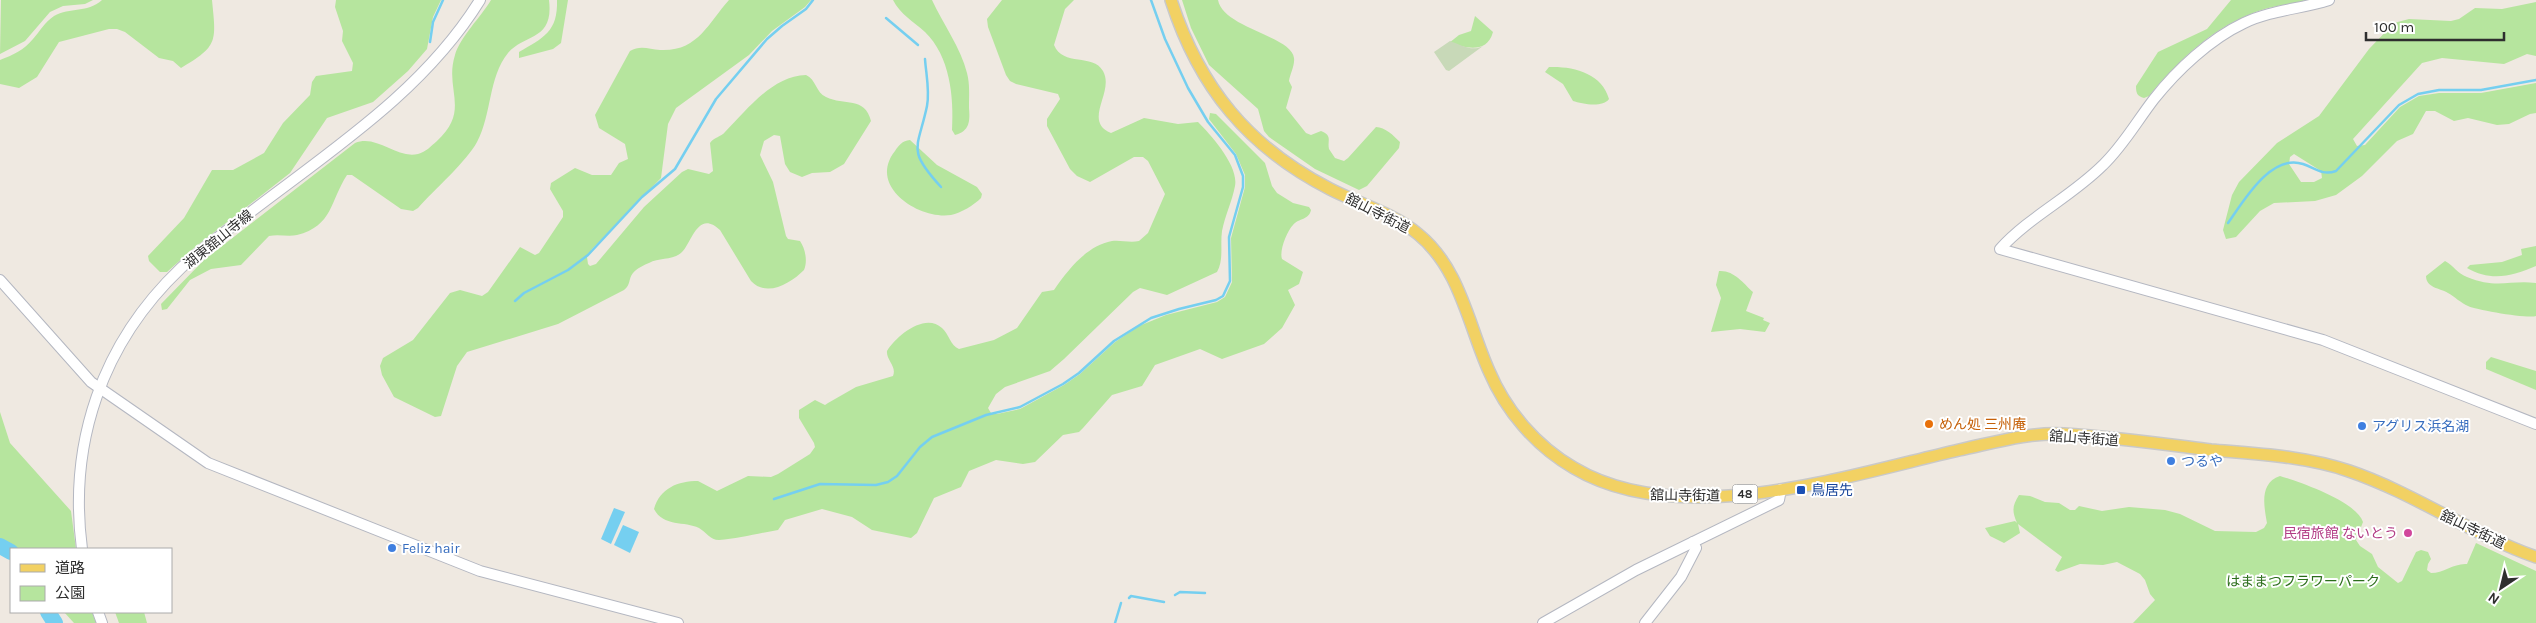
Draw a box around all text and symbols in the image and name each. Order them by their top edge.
scale bar [2366,10,2504,42]
text: 100 m [2374,18,2414,36]
street label: 舘山寺街道 [1343,190,1413,237]
street label: 湖東舘山寺線 [180,206,256,272]
place label: めん処 三州庵 [1939,416,2026,433]
marker: めん処 三州庵 [1923,418,1935,430]
place label: アグリス浜名湖 [2372,418,2469,435]
marker: アグリス浜名湖 [2356,420,2368,432]
street label: 舘山寺街道 [2048,428,2119,449]
place label: つるや [2181,453,2223,470]
marker: つるや [2165,455,2177,467]
place label: 鳥居先 [1811,482,1853,499]
road number: 48 [1732,484,1758,504]
marker: 鳥居先 [1795,484,1807,496]
street label: 舘山寺街道 [1650,486,1720,505]
street label: 舘山寺街道 [2438,506,2508,552]
place label: 民宿旅館 ないとう [2283,525,2398,542]
marker: 民宿旅館 ないとう [2402,527,2414,539]
place label: Feliz hair [402,540,461,557]
marker: Feliz hair [386,542,398,554]
legend [10,548,172,613]
text: 道路 [55,559,85,577]
north arrow [2476,563,2526,613]
park label: はままつフラワーパーク [2226,573,2380,590]
text: 公園 [55,584,85,602]
text: N [2485,588,2503,608]

